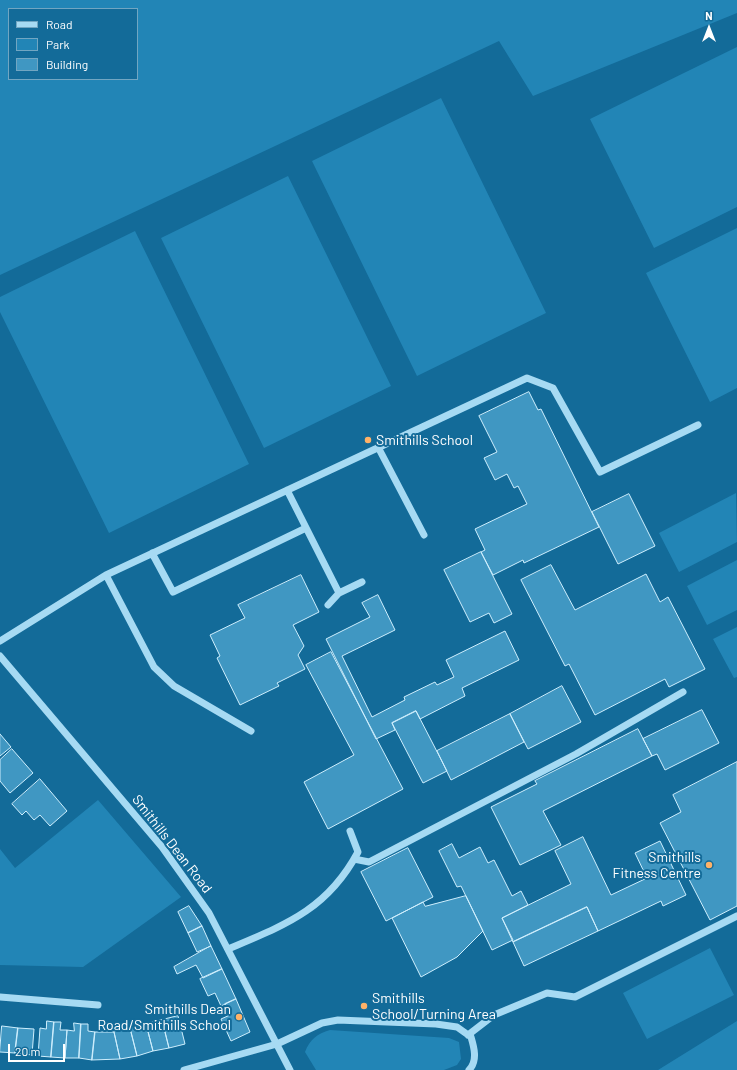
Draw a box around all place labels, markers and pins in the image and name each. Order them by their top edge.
place label: Smithills School [376,432,473,448]
marker: Smithills School [363,435,373,445]
place label: Smithills Fitness Centre [612,849,701,882]
marker: Smithills Fitness Centre [704,860,714,870]
place label: Smithills School/Turning Area [372,990,496,1022]
place label: Smithills Dean Road/Smithills School [98,1001,231,1034]
marker: Smithills School/Turning Area [359,1001,369,1011]
marker: Smithills Dean Road/Smithills School [234,1012,244,1022]

